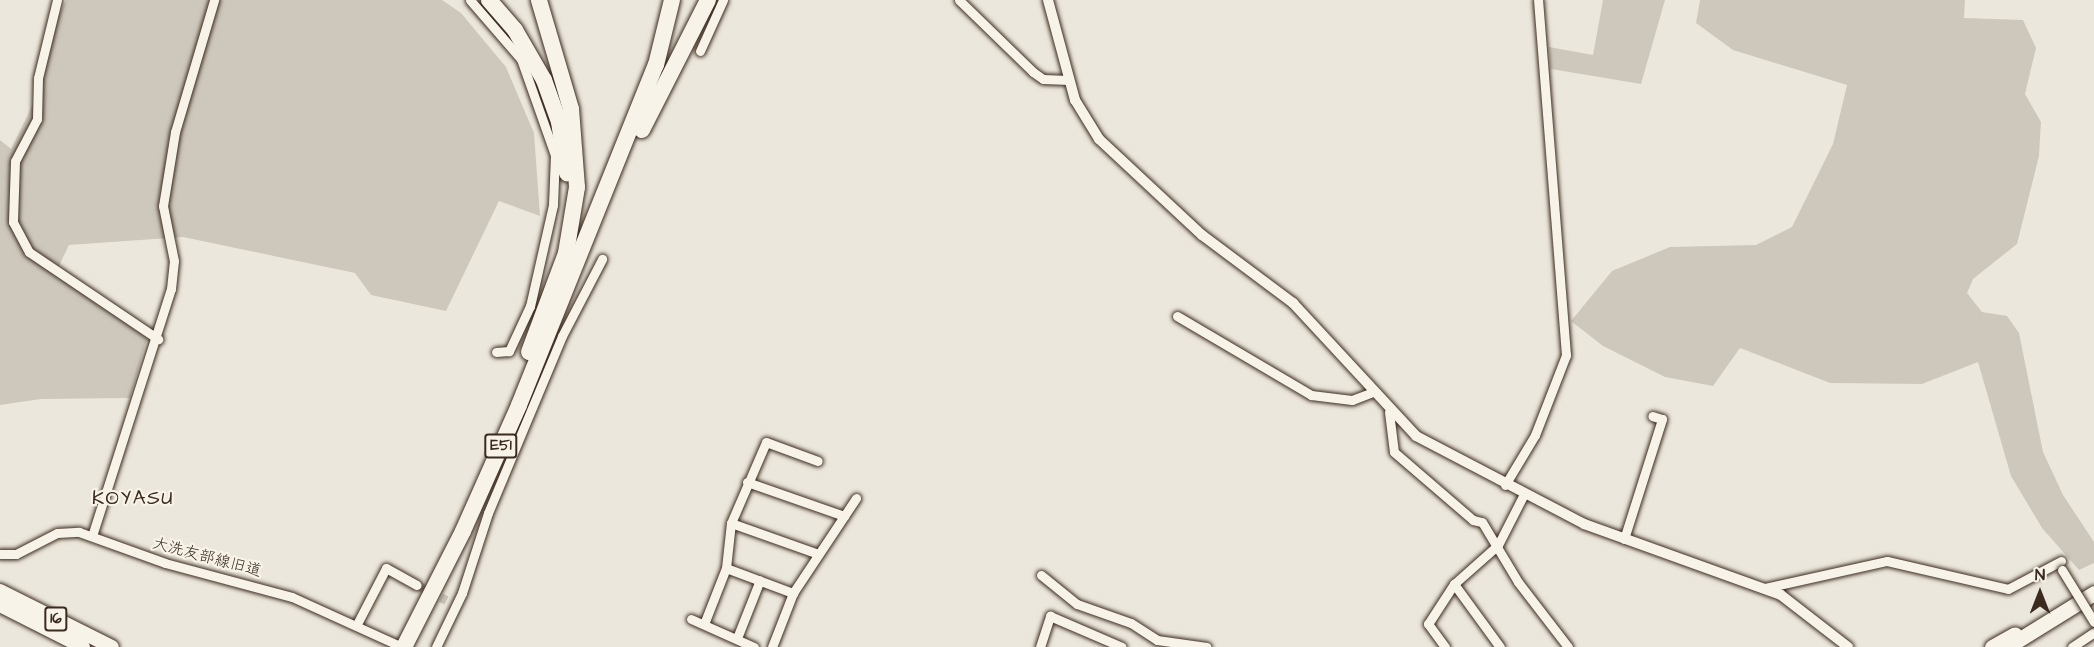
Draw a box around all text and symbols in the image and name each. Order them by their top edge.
road number: E51 [483,434,519,458]
district label: KOYASU [92,486,174,510]
street label: 大洗友部線旧道 [150,533,264,581]
north arrow [2010,563,2070,623]
text: N [2035,564,2045,586]
road number: 16 [44,607,68,631]

